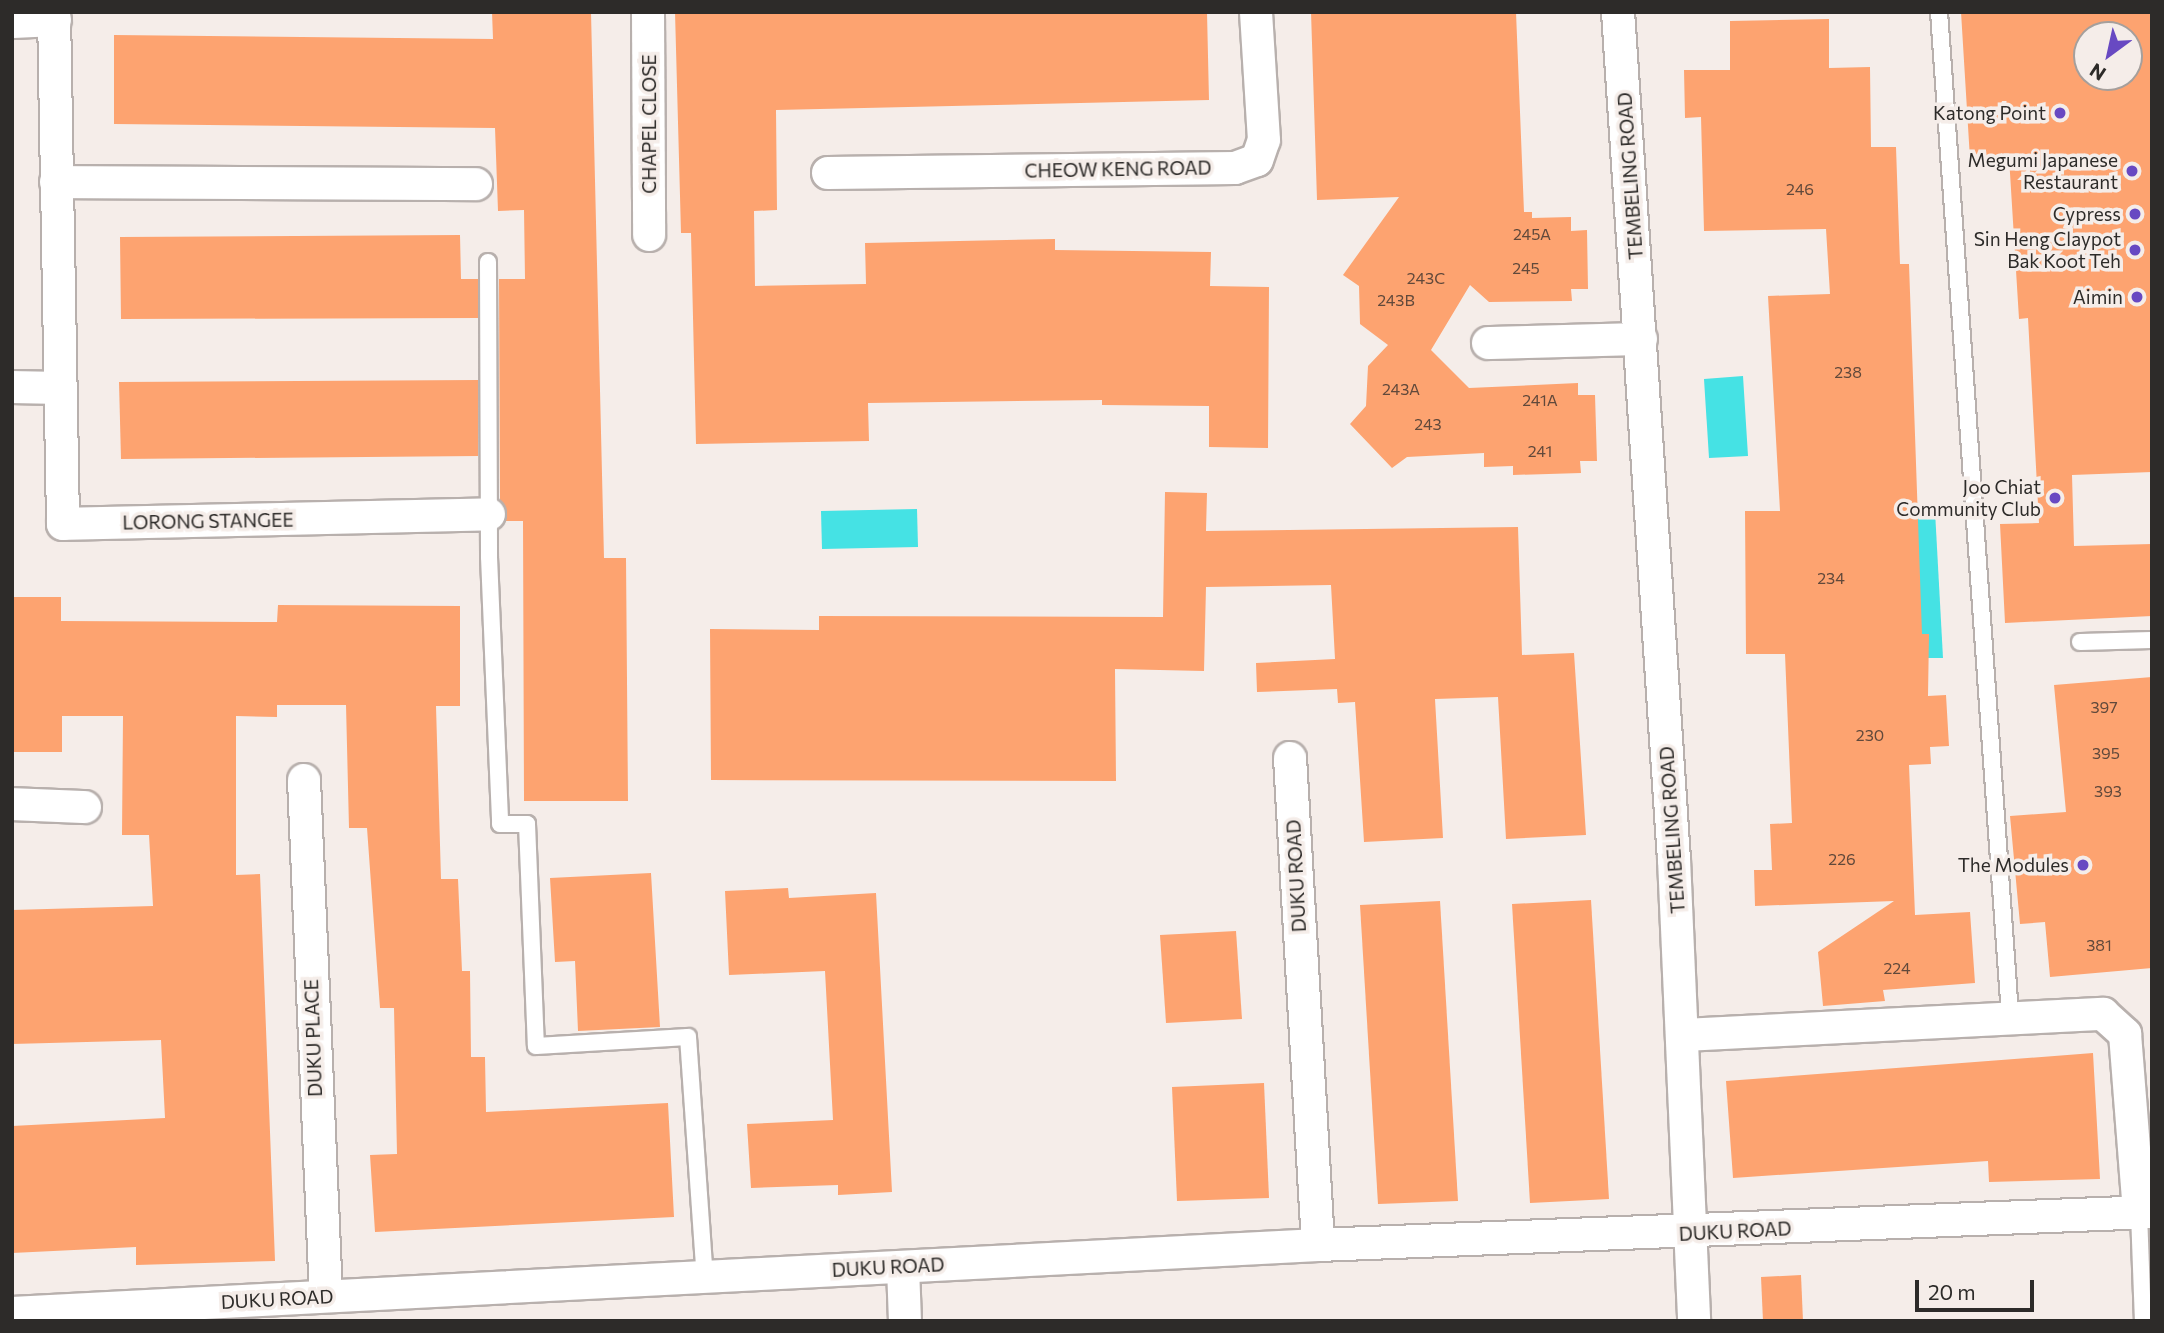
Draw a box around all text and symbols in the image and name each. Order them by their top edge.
north arrow [2073,21,2143,91]
street label: CHAPEL CLOSE [638,54,660,194]
text: N [2085,59,2110,86]
street label: TEMBELING ROAD [1613,92,1647,260]
place label: Katong Point [1933,102,2046,124]
marker: Katong Point [2052,105,2068,121]
place label: Megumi Japanese Restaurant [1968,149,2118,193]
street label: CHEOW KENG ROAD [1024,156,1212,182]
marker: Megumi Japanese Restaurant [2124,163,2140,179]
house number: 246 [1786,179,1814,199]
place label: Cypress [2053,203,2121,225]
marker: Cypress [2127,206,2143,222]
house number: 245A [1513,224,1551,244]
place label: Sin Heng Claypot Bak Koot Teh [1974,228,2121,272]
marker: Sin Heng Claypot Bak Koot Teh [2127,242,2143,258]
house number: 245 [1512,258,1540,278]
house number: 243C [1407,268,1445,288]
place label: Aimin [2073,286,2123,308]
marker: Aimin [2129,289,2145,305]
house number: 243B [1377,290,1415,310]
house number: 238 [1834,362,1862,382]
house number: 243A [1382,379,1420,399]
house number: 241A [1522,390,1558,410]
house number: 243 [1414,414,1442,434]
house number: 241 [1528,441,1552,461]
place label: Joo Chiat Community Club [1896,476,2041,520]
marker: Joo Chiat Community Club [2047,490,2063,506]
street label: LORONG STANGEE [122,508,294,534]
house number: 234 [1817,568,1845,588]
house number: 397 [2090,697,2118,717]
house number: 230 [1856,725,1884,745]
house number: 395 [2092,743,2120,763]
street label: TEMBELING ROAD [1655,746,1689,914]
house number: 393 [2094,781,2122,801]
street label: DUKU ROAD [1282,819,1310,933]
house number: 226 [1828,849,1856,869]
place label: The Modules [1958,854,2069,876]
marker: The Modules [2075,857,2091,873]
house number: 381 [2086,935,2112,955]
house number: 224 [1883,958,1911,978]
street label: DUKU PLACE [300,979,326,1097]
street label: DUKU ROAD [1678,1217,1792,1245]
street label: DUKU ROAD [831,1253,945,1281]
scale bar [1919,1266,2038,1310]
text: 20 m [1928,1279,1976,1304]
street label: DUKU ROAD [220,1285,334,1313]

